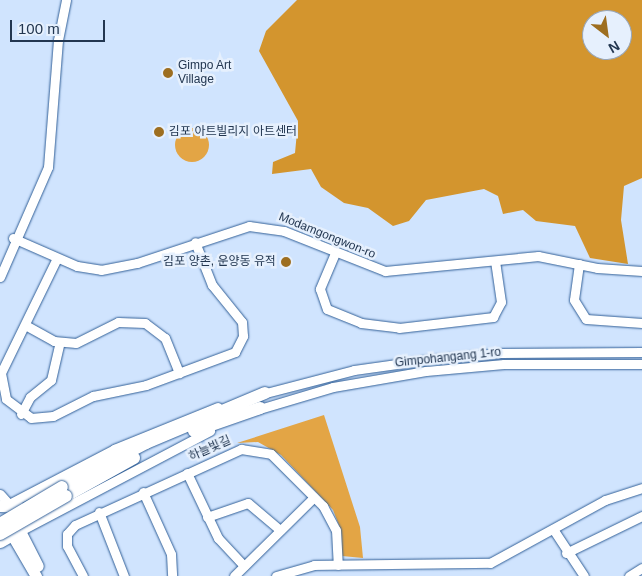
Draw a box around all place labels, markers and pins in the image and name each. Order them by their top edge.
place label: Gimpo Art Village [178,59,232,87]
marker: Gimpo Art Village [162,67,174,79]
place label: 김포 아트빌리지 아트센터 [169,125,297,139]
marker: 김포 아트빌리지 아트센터 [153,126,165,138]
place label: 김포 양촌, 운양동 유적 [163,255,276,269]
marker: 김포 양촌, 운양동 유적 [280,256,292,268]

